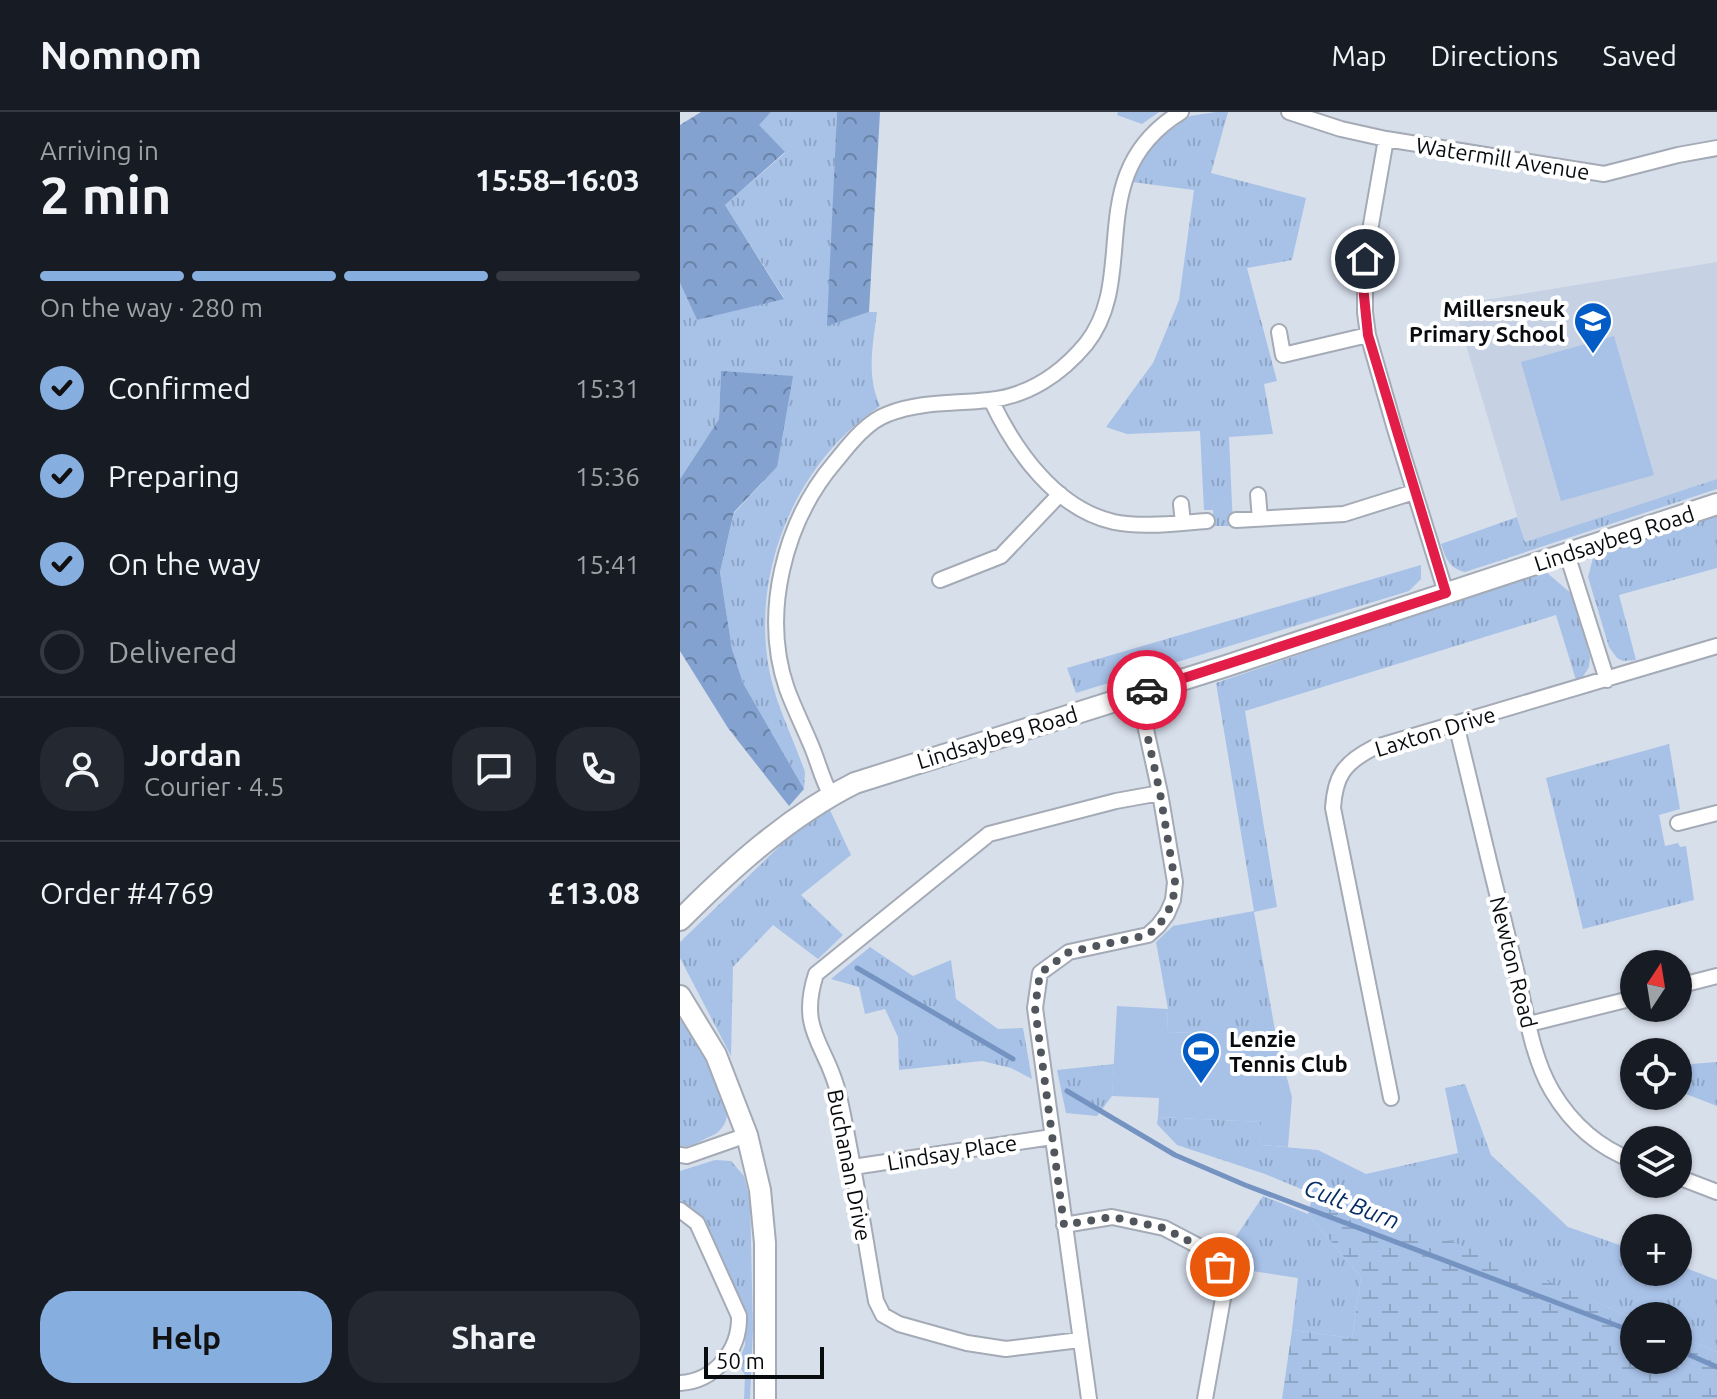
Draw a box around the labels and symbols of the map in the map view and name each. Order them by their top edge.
street label: Watermill Avenue [1414,132,1592,184]
pin [1331,225,1399,293]
place label: Millersneuk Primary School [1409,296,1566,346]
school or university icon: Millersneuk Primary School [1572,300,1614,355]
street label: Lindsaybeg Road [1531,500,1697,576]
courier [1107,650,1187,730]
street label: Lindsaybeg Road [914,701,1080,773]
street label: Laxton Drive [1372,701,1498,761]
street label: Newton Road [1486,894,1542,1030]
north arrow [1620,950,1692,1022]
place label: Lenzie Tennis Club [1229,1026,1348,1076]
sports icon: Lenzie Tennis Club [1180,1030,1222,1085]
street label: Buchanan Drive [823,1087,877,1243]
street label: Lindsay Place [885,1129,1019,1175]
water label: Cult Burn [1301,1173,1403,1235]
pin [1186,1233,1254,1301]
scale bar [704,1343,824,1379]

